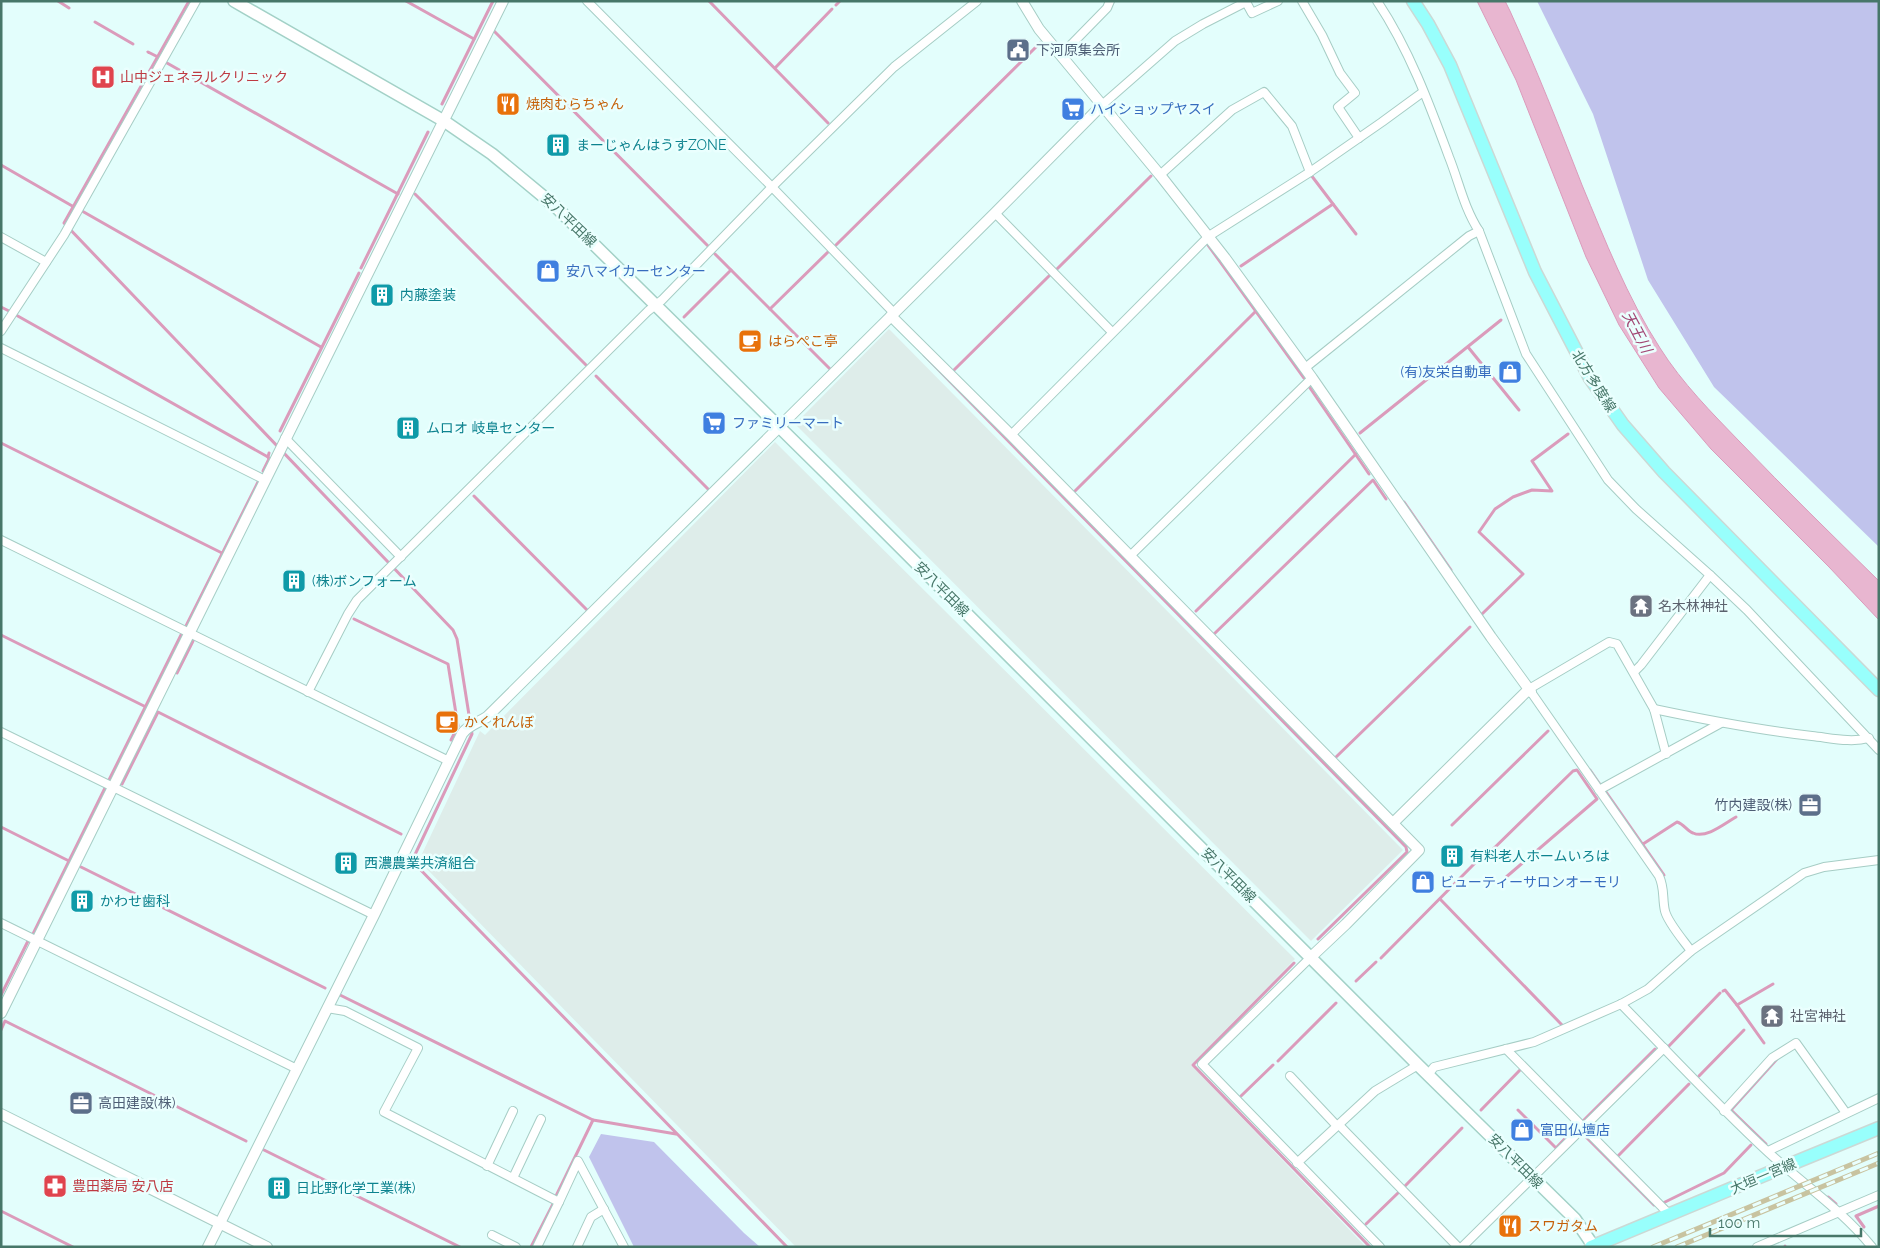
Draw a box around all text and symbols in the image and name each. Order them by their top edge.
public building icon: 下河原集会所 [1005,37,1031,63]
place label: 下河原集会所 [1036,42,1120,58]
hospital icon: 山中ジェネラルクリニック [90,64,116,90]
place label: 山中ジェネラルクリニック [120,69,288,85]
restaurant icon: 焼肉むらちゃん [495,91,521,117]
place label: 焼肉むらちゃん [526,96,624,112]
supermarket icon: ハイショップヤスイ [1060,96,1086,122]
place label: ハイショップヤスイ [1090,101,1216,117]
building icon: まーじゃんはうすZONE [545,132,571,158]
place label: まーじゃんはうすZONE [576,137,726,153]
street label: 安八平田線 [538,190,600,250]
shop icon: 安八マイカーセンター [535,258,561,284]
place label: 安八マイカーセンター [566,263,706,279]
building icon: 内藤塗装 [369,282,395,308]
place label: 内藤塗装 [400,287,456,303]
water label: 天王川 [1618,308,1656,358]
cafe icon: はらぺこ亭 [737,328,763,354]
place label: はらぺこ亭 [768,333,838,349]
street label: 北方多度線 [1569,347,1619,415]
shop icon: (有)友栄自動車 [1497,359,1523,385]
place label: (有)友栄自動車 [1400,364,1492,380]
supermarket icon: ファミリーマート [701,410,727,436]
building icon: ムロオ 岐阜センター [395,415,421,441]
place label: ファミリーマート [732,415,844,431]
place label: ムロオ 岐阜センター [426,420,556,436]
street label: 安八平田線 [912,559,972,619]
building icon: (株)ボンフォーム [281,568,307,594]
place label: (株)ボンフォーム [312,573,417,589]
temple icon: 名木林神社 [1628,593,1654,619]
place label: 名木林神社 [1658,598,1728,614]
cafe icon: かくれんぼ [434,709,460,735]
place label: かくれんぼ [464,714,534,730]
office icon: 竹内建設(株) [1797,792,1823,818]
place label: 竹内建設(株) [1714,797,1792,813]
building icon: 有料老人ホームいろは [1439,843,1465,869]
street label: 安八平田線 [1199,845,1259,905]
place label: 有料老人ホームいろは [1470,848,1610,864]
building icon: 西濃農業共済組合 [333,850,359,876]
place label: 西濃農業共済組合 [364,855,476,871]
shop icon: ビューティーサロンオーモリ [1410,869,1436,895]
place label: ビューティーサロンオーモリ [1440,874,1621,890]
building icon: かわせ歯科 [69,888,95,914]
place label: かわせ歯科 [100,893,170,909]
temple icon: 社宮神社 [1759,1003,1785,1029]
place label: 社宮神社 [1790,1008,1846,1024]
office icon: 高田建設(株) [68,1090,94,1116]
place label: 高田建設(株) [98,1095,176,1111]
shop icon: 富田仏壇店 [1509,1117,1535,1143]
place label: 富田仏壇店 [1540,1122,1610,1138]
street label: 安八平田線 [1486,1131,1546,1191]
street label: 大垣一宮線 [1728,1155,1798,1197]
pharmacy icon: 豊田薬局 安八店 [42,1173,68,1199]
building icon: 日比野化学工業(株) [266,1175,292,1201]
place label: 豊田薬局 安八店 [72,1178,174,1194]
place label: 日比野化学工業(株) [296,1180,416,1196]
scale bar [1710,1206,1861,1238]
restaurant icon: スワガタム [1497,1213,1523,1239]
text: 100 m [1718,1214,1760,1232]
place label: スワガタム [1528,1218,1598,1234]

